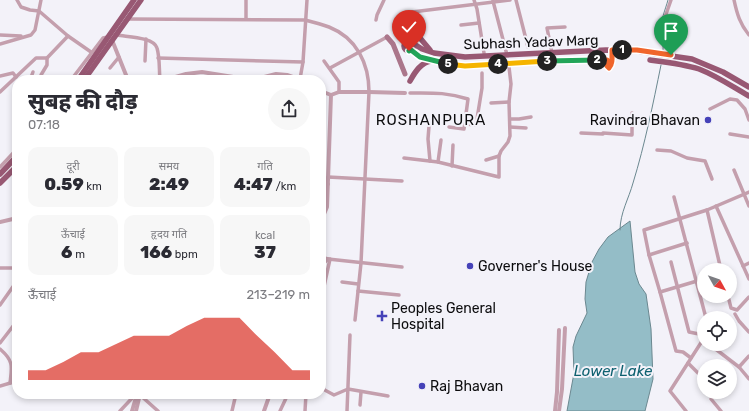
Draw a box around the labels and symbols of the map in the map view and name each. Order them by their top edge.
pin [392,10,426,51]
pin [654,14,688,55]
street label: Subhash Yadav Marg [463,32,599,53]
pin: 1 [612,40,632,60]
pin: 2 [587,50,607,70]
pin: 3 [537,51,557,71]
pin: 5 [438,54,458,74]
pin: 4 [488,54,508,74]
district label: ROSHANPURA [376,111,486,129]
place label: Ravindra Bhavan [590,112,700,129]
marker: Ravindra Bhavan [703,115,713,125]
place label: Governer's House [478,258,593,275]
marker: Governer's House [465,261,475,271]
north arrow [697,263,737,303]
place label: Peoples General Hospital [391,300,496,333]
marker: Peoples General Hospital [376,310,388,322]
water label: Lower Lake [574,362,653,380]
place label: Raj Bhavan [430,378,503,395]
marker: Raj Bhavan [417,381,427,391]

